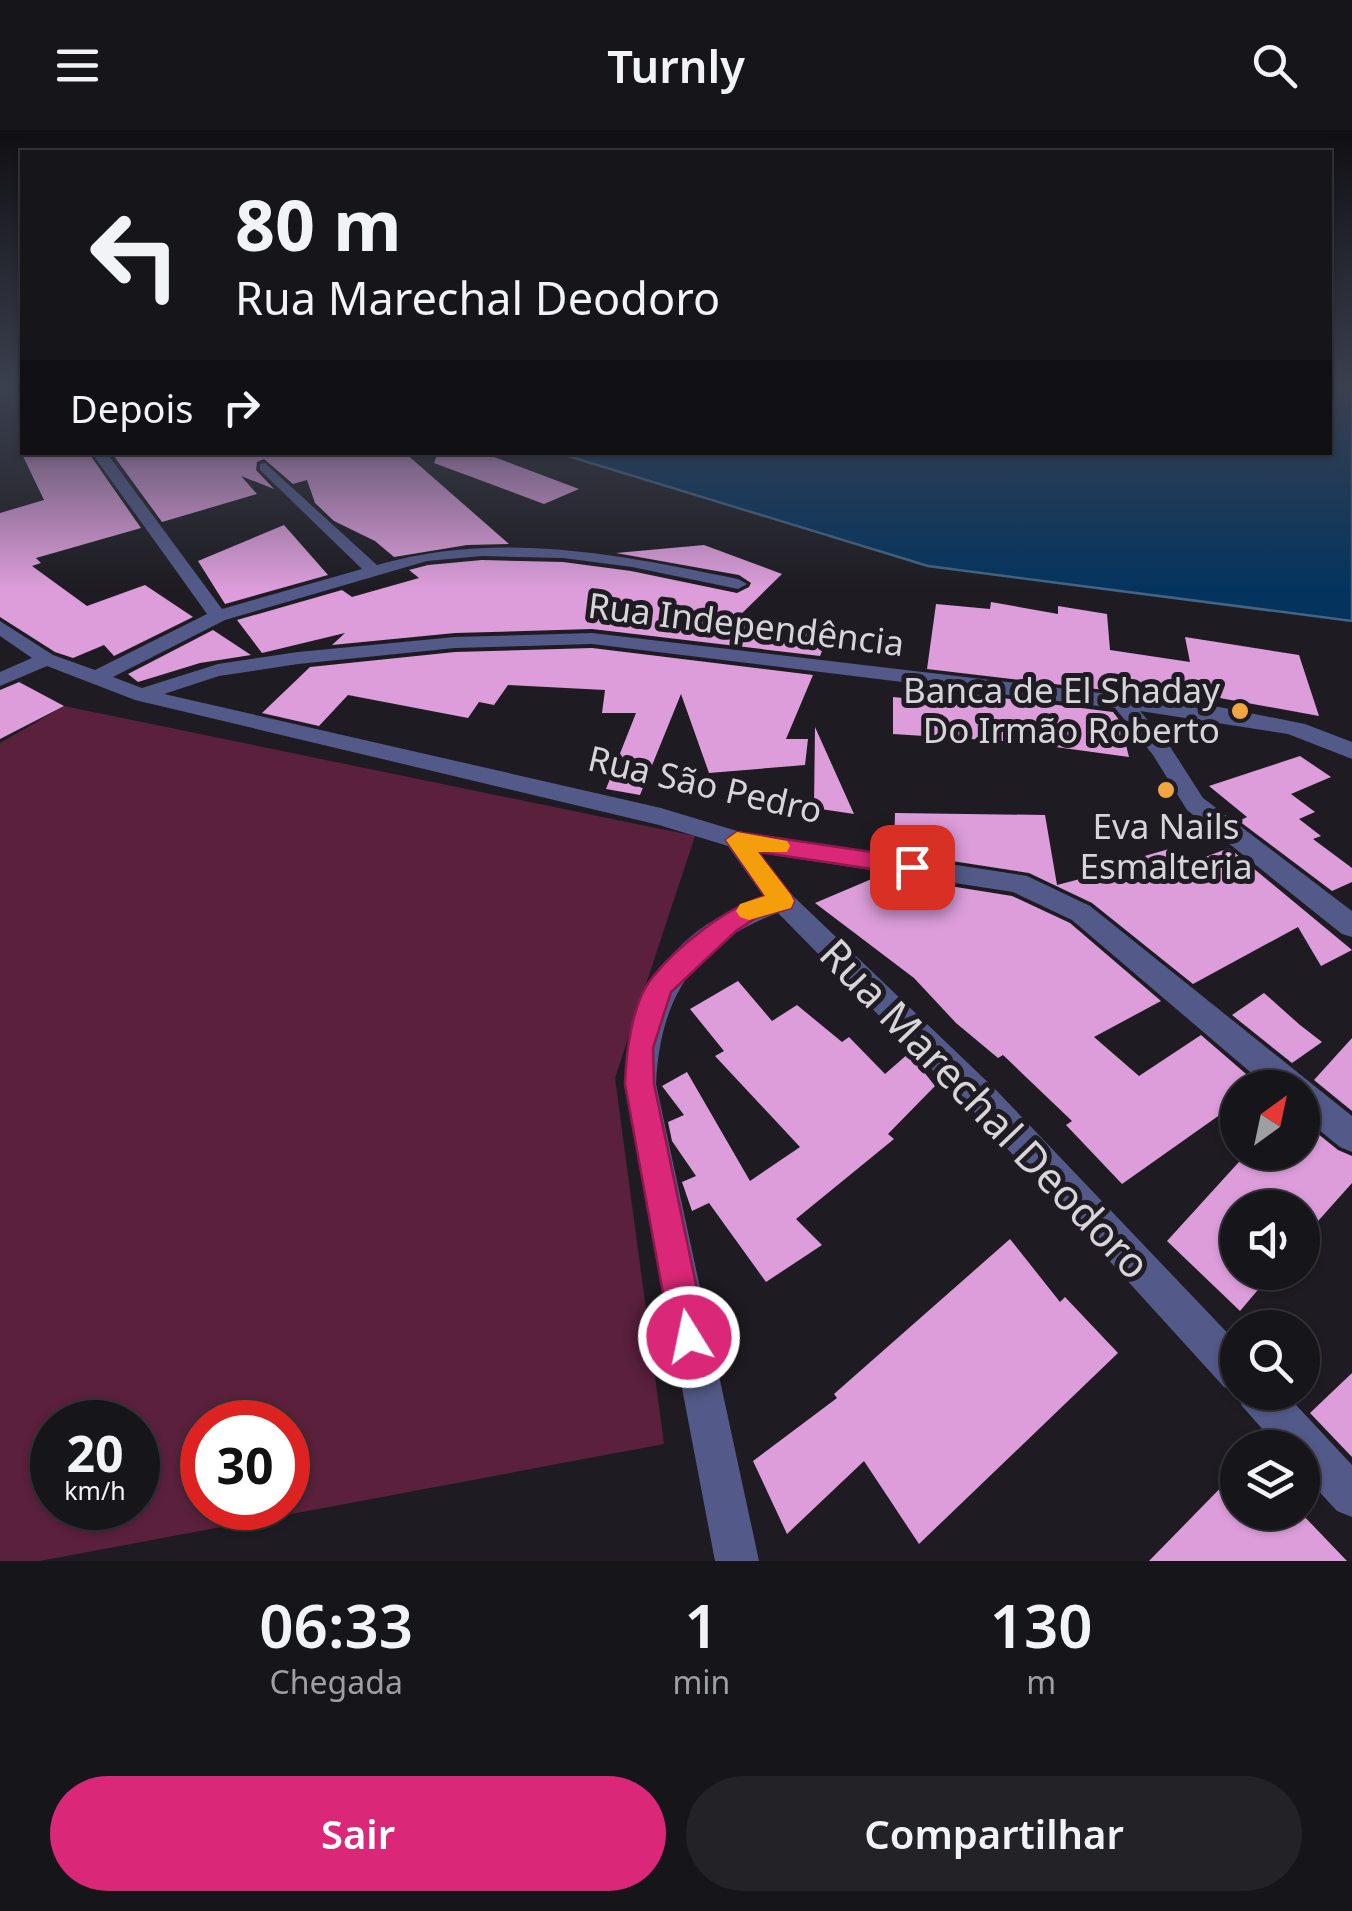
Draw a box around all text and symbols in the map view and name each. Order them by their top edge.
text: Turnly [607,35,745,96]
icon: menu [50,38,105,93]
icon: search [1247,38,1302,93]
text: 80 m [235,176,402,272]
icon: left [70,190,200,320]
text: Rua Marechal Deodoro [235,267,720,328]
icon: right [214,380,269,435]
text: Depois [70,382,194,434]
street label: Rua Independência [585,581,907,666]
place label: Banca de El Shaday Do Irmão Roberto [903,666,1220,753]
marker: Banca de El Shaday Do Irmão Roberto [1229,700,1251,722]
street label: Rua São Pedro [584,734,827,833]
marker: Eva Nails Esmalteria [1155,779,1177,801]
place label: Eva Nails Esmalteria [1079,802,1253,889]
pin [870,825,955,910]
icon: arrive [885,840,940,895]
street label: Rua Marechal Deodoro [808,925,1164,1291]
north arrow [1220,1070,1320,1170]
map controls [1220,1070,1320,1530]
button: sound [1220,1190,1320,1290]
position arrow [637,1285,741,1389]
button: search [1220,1310,1320,1410]
speed limit sign: 30 [180,1400,310,1530]
text: 20 [66,1419,124,1487]
button: layers [1220,1430,1320,1530]
text: km/h [64,1473,126,1507]
text: 06:33 [259,1584,413,1666]
text: 1 [684,1584,719,1666]
text: 130 [990,1584,1093,1666]
text: Chegada [270,1660,403,1703]
text: min [672,1660,730,1703]
text: m [1026,1660,1056,1703]
button: Sair [50,1776,666,1891]
button: Compartilhar [686,1776,1302,1891]

